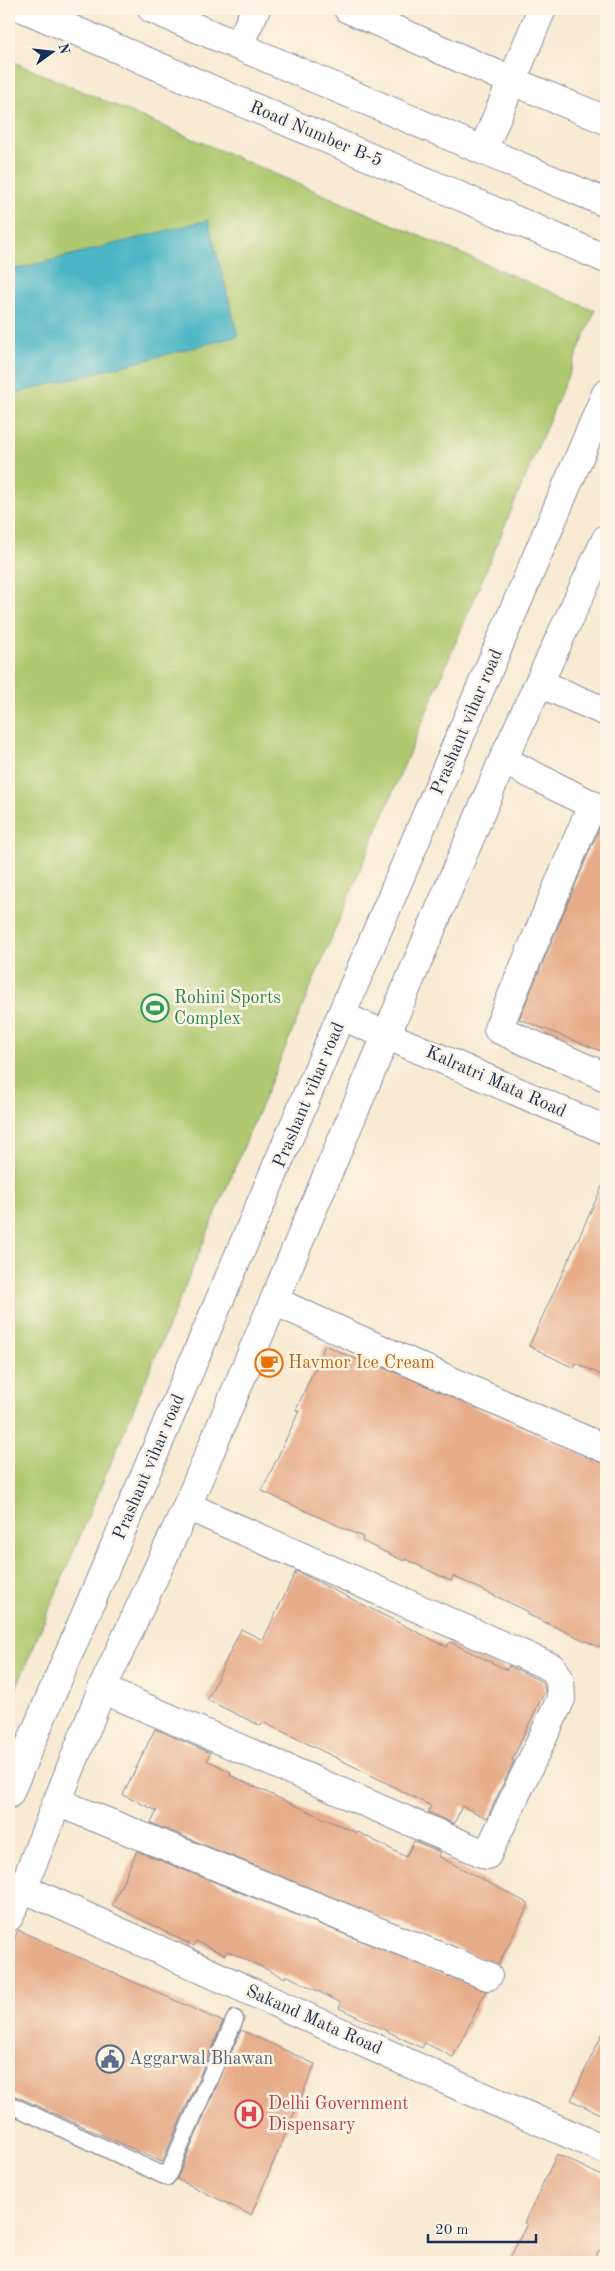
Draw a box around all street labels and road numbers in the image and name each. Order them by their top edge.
street label: Road Number B-5 [247,98,385,170]
street label: Prashant vihar road [428,647,506,797]
street label: Prashant vihar road [270,1020,348,1170]
street label: Kalratri Mata Road [423,1043,569,1121]
street label: Prashant vihar road [110,1392,188,1542]
street label: Sakand Mata Road [243,1982,385,2058]

